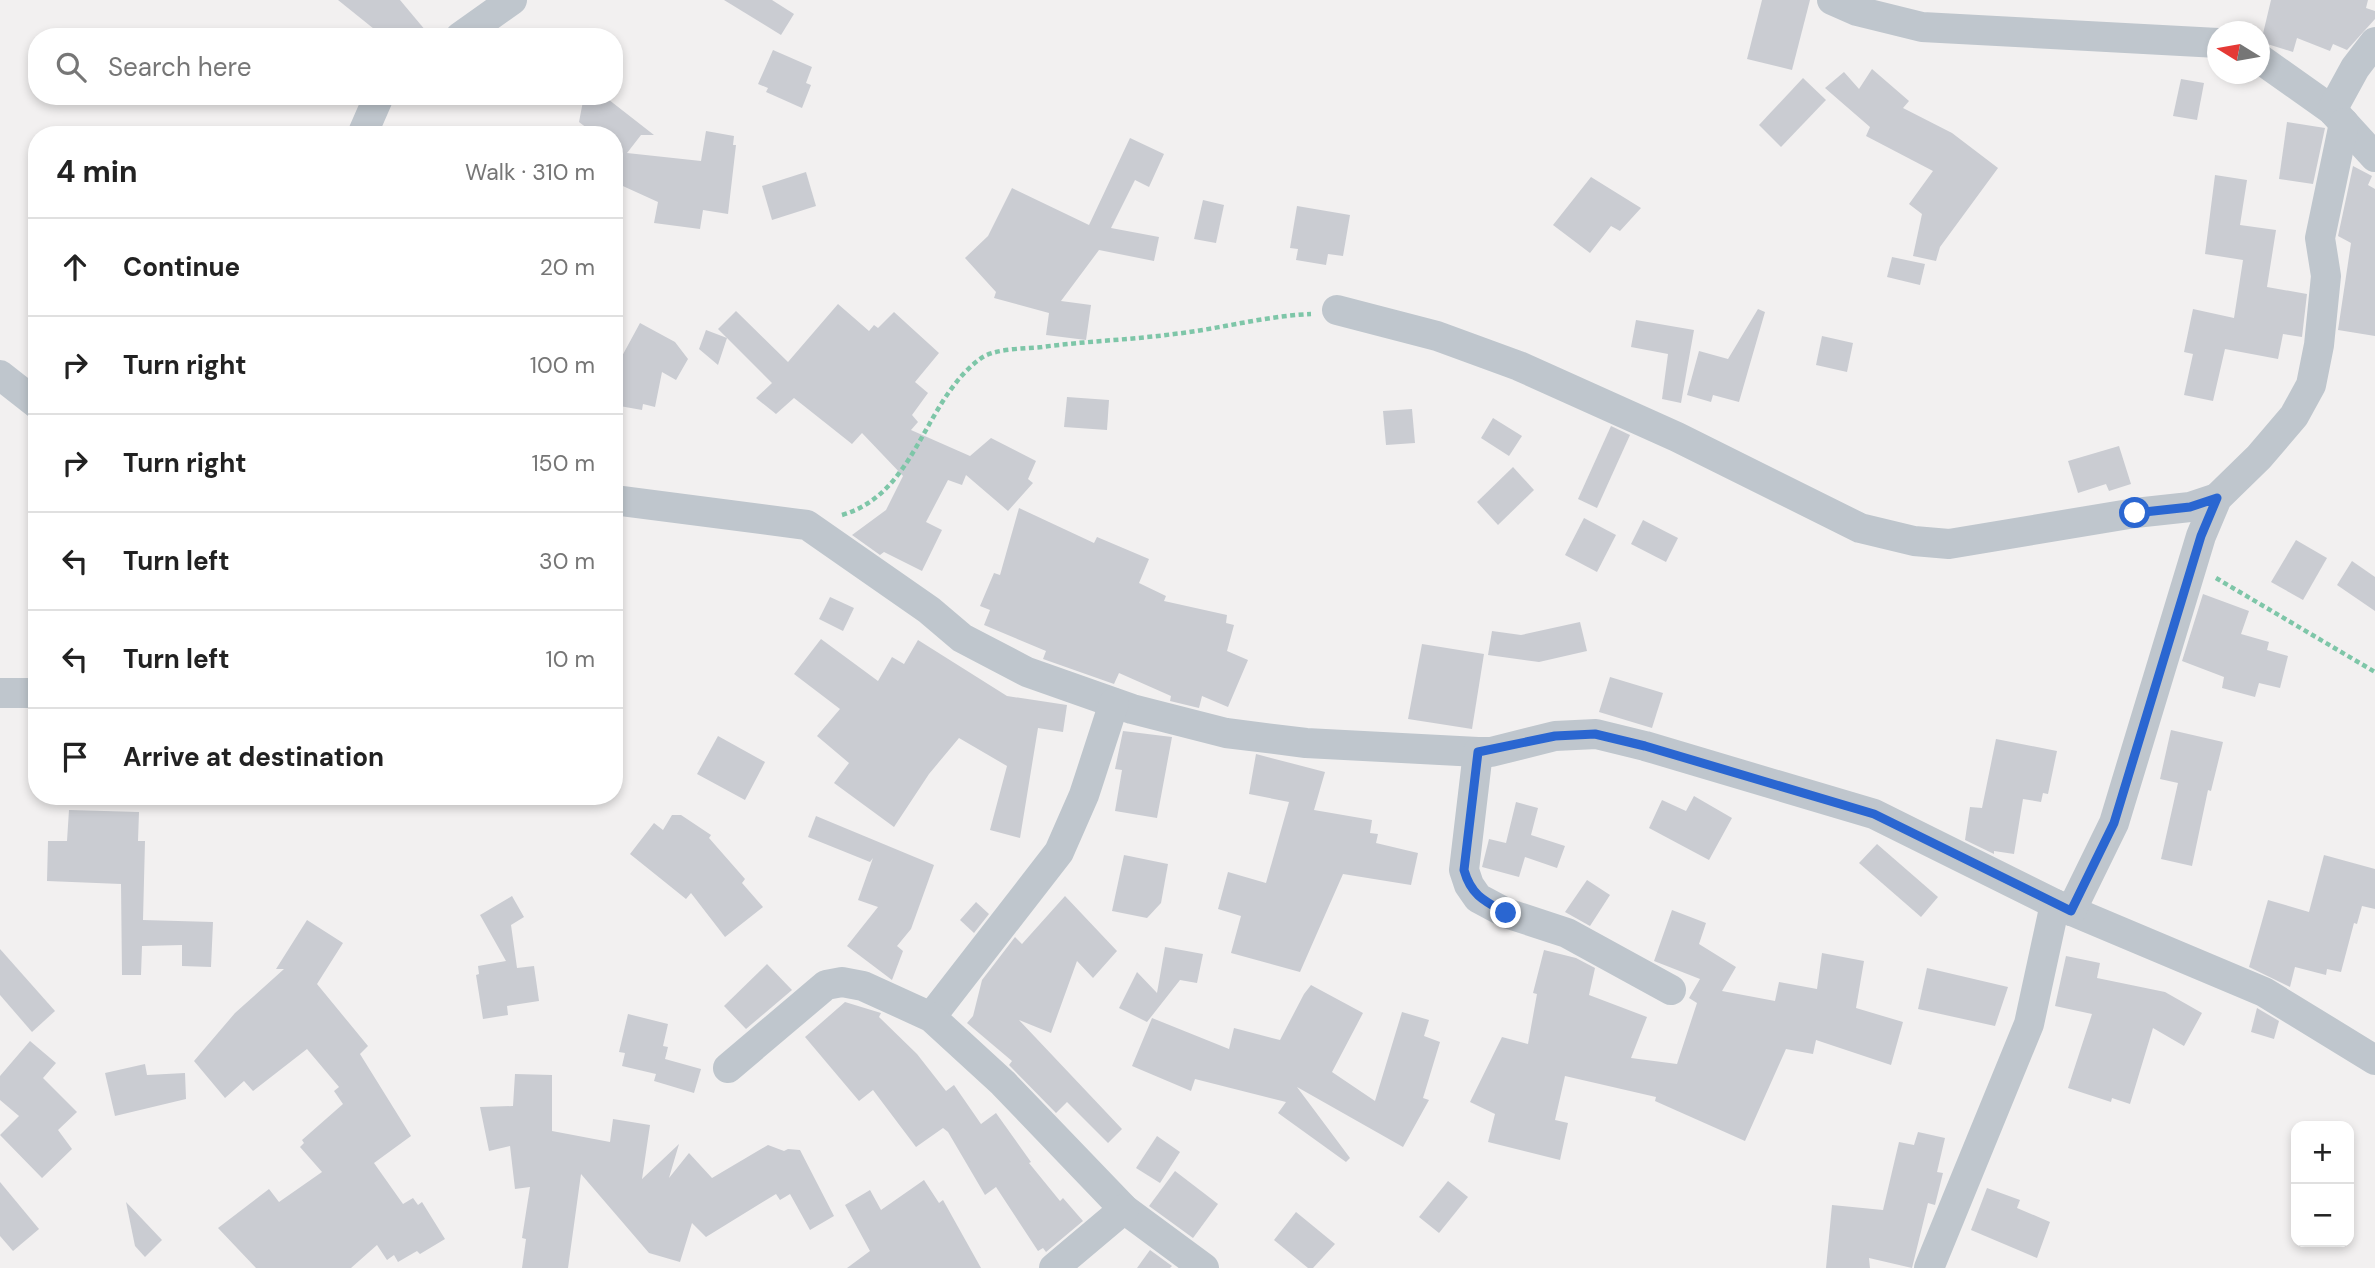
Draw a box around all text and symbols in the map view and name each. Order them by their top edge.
north arrow [2207,21,2270,84]
search box [28,28,623,105]
icon: search [52,48,90,86]
text: Search here [108,50,251,84]
text: 4 min [56,152,138,191]
text: Walk · 310 m [465,157,595,187]
icon: ahead [56,248,94,286]
text: Continue [123,250,240,284]
text: 20 m [540,252,595,282]
icon: right [56,346,94,384]
text: Turn right [123,348,247,382]
text: 100 m [530,350,595,380]
icon: right [56,444,94,482]
text: Turn right [123,446,247,480]
text: 150 m [531,448,595,478]
route start [2119,497,2150,528]
icon: left [56,542,94,580]
text: Turn left [123,544,230,578]
text: 30 m [539,546,595,576]
icon: left [56,640,94,678]
text: Turn left [123,642,230,676]
text: 10 m [545,644,595,674]
icon: arrive [56,738,94,776]
text: Arrive at destination [123,740,384,774]
route end [1490,897,1521,928]
map controls [2291,1121,2354,1247]
button: + [2291,1121,2354,1184]
button: − [2291,1184,2354,1247]

